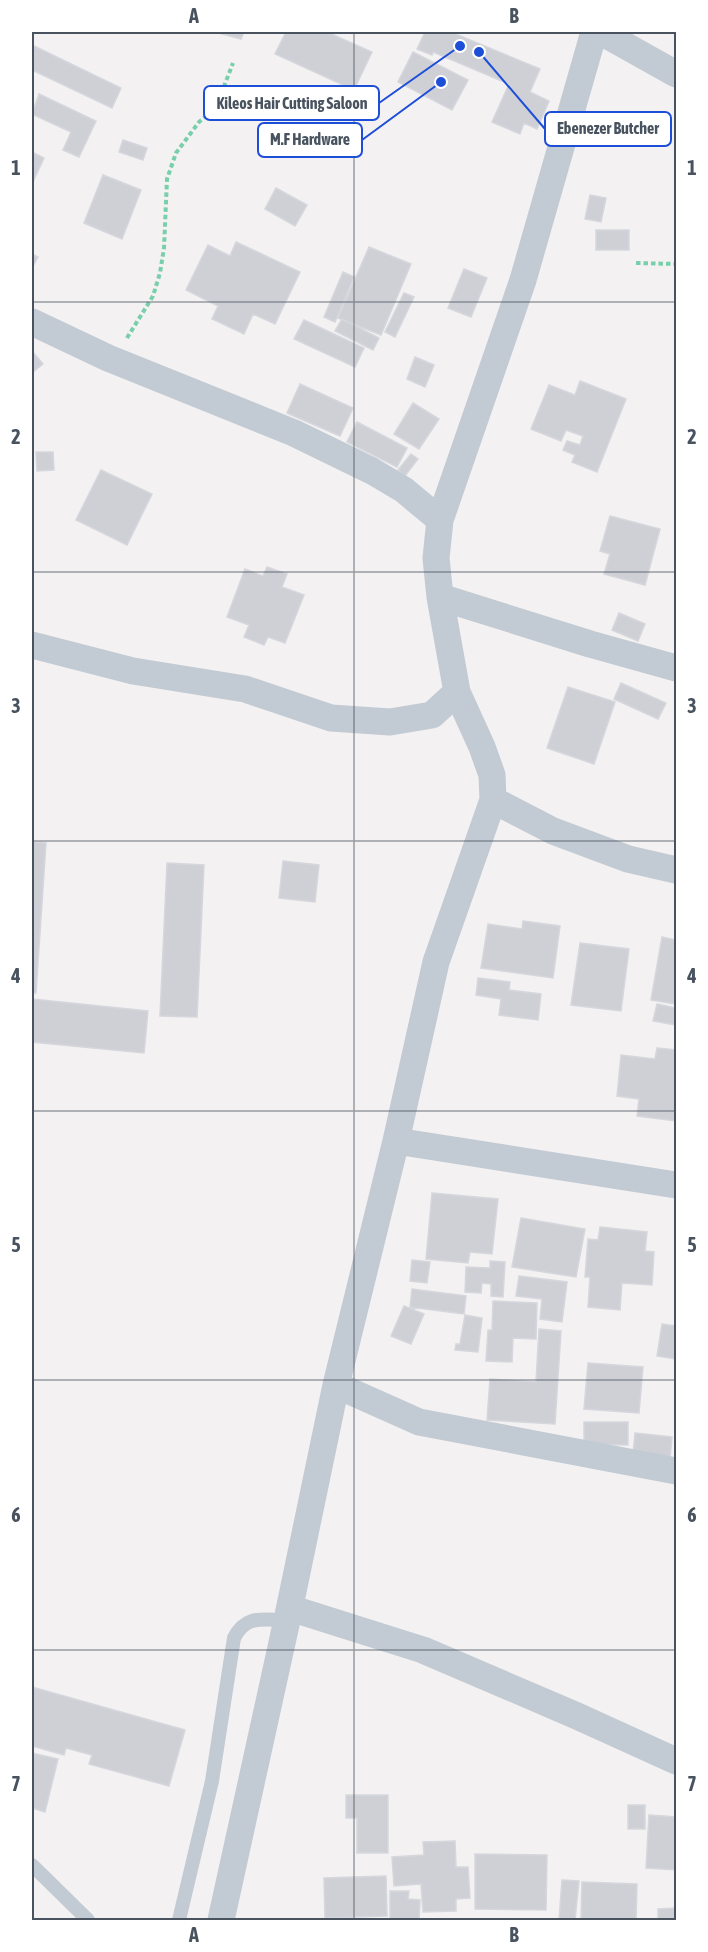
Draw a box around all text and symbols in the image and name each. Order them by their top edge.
text: A [188,4,199,27]
text: B [509,4,519,27]
callout: Kileos Hair Cutting Saloon [204,86,379,120]
text: Kileos Hair Cutting Saloon [216,94,368,112]
callout: Ebenezer Butcher [545,112,671,146]
text: Ebenezer Butcher [557,119,659,137]
callout: M.F Hardware [258,123,362,157]
text: M.F Hardware [270,130,350,148]
text: 1 [11,156,21,179]
text: 1 [687,156,697,179]
text: 2 [11,425,21,448]
text: 2 [687,425,697,448]
text: 3 [11,694,21,717]
text: 3 [687,694,697,717]
text: 4 [10,964,21,987]
text: 4 [686,964,697,987]
text: 5 [11,1233,21,1256]
text: 5 [687,1233,697,1256]
text: 6 [11,1503,21,1526]
text: 6 [687,1503,697,1526]
text: 7 [11,1772,21,1795]
text: 7 [687,1772,697,1795]
text: A [188,1923,199,1946]
text: B [509,1923,519,1946]

